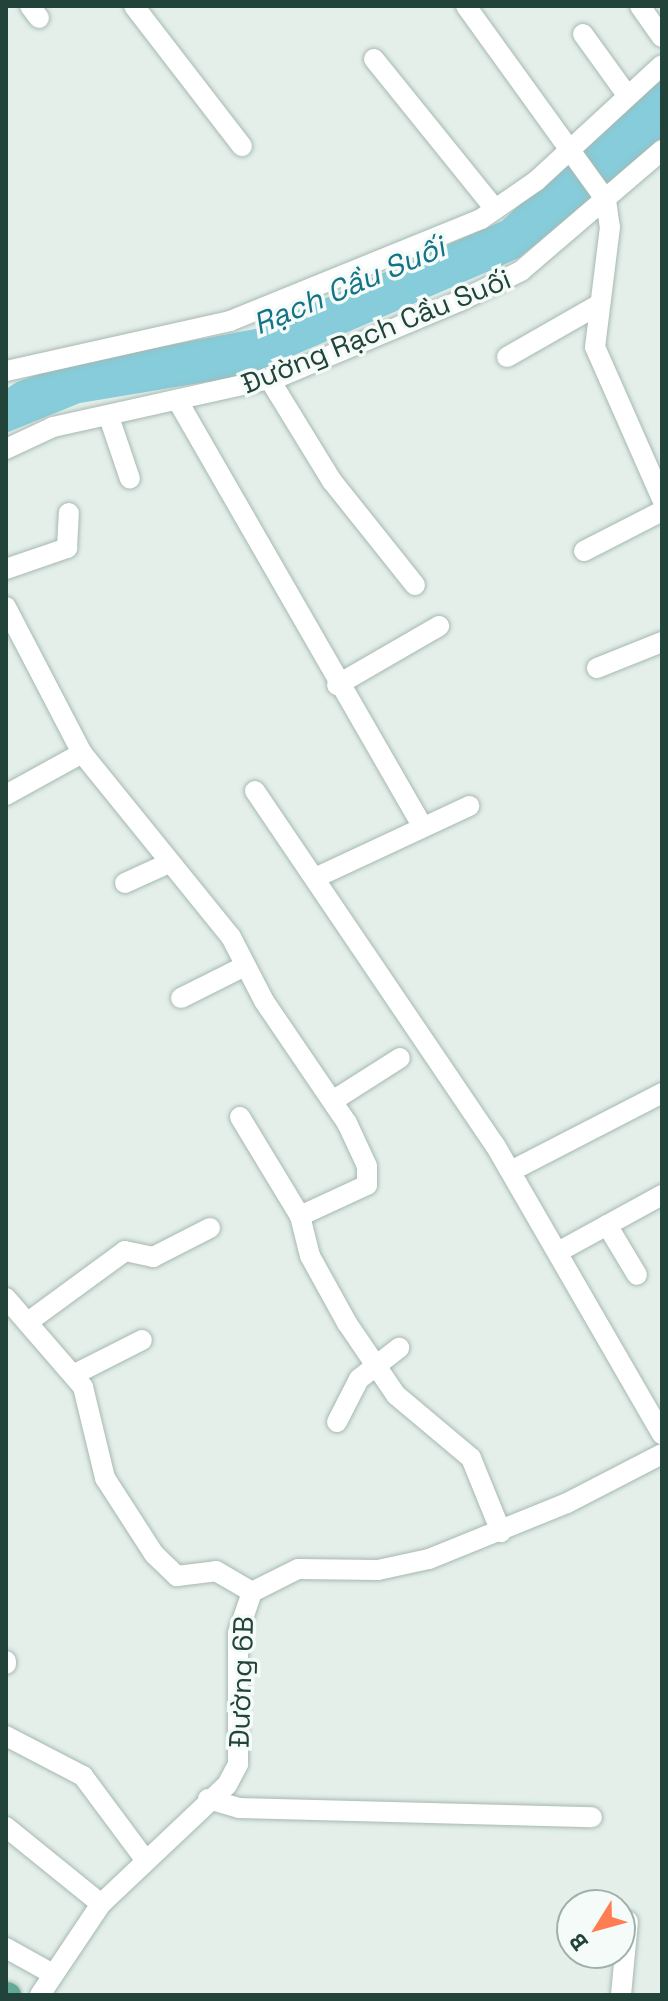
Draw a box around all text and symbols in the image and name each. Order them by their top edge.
water label: Rạch Cầu Suối [248,229,450,343]
street label: Đường Rạch Cầu Suối [236,262,516,400]
street label: Đường 6B [222,1615,260,1749]
north arrow [556,1889,636,1969]
text: B [563,1928,594,1957]

